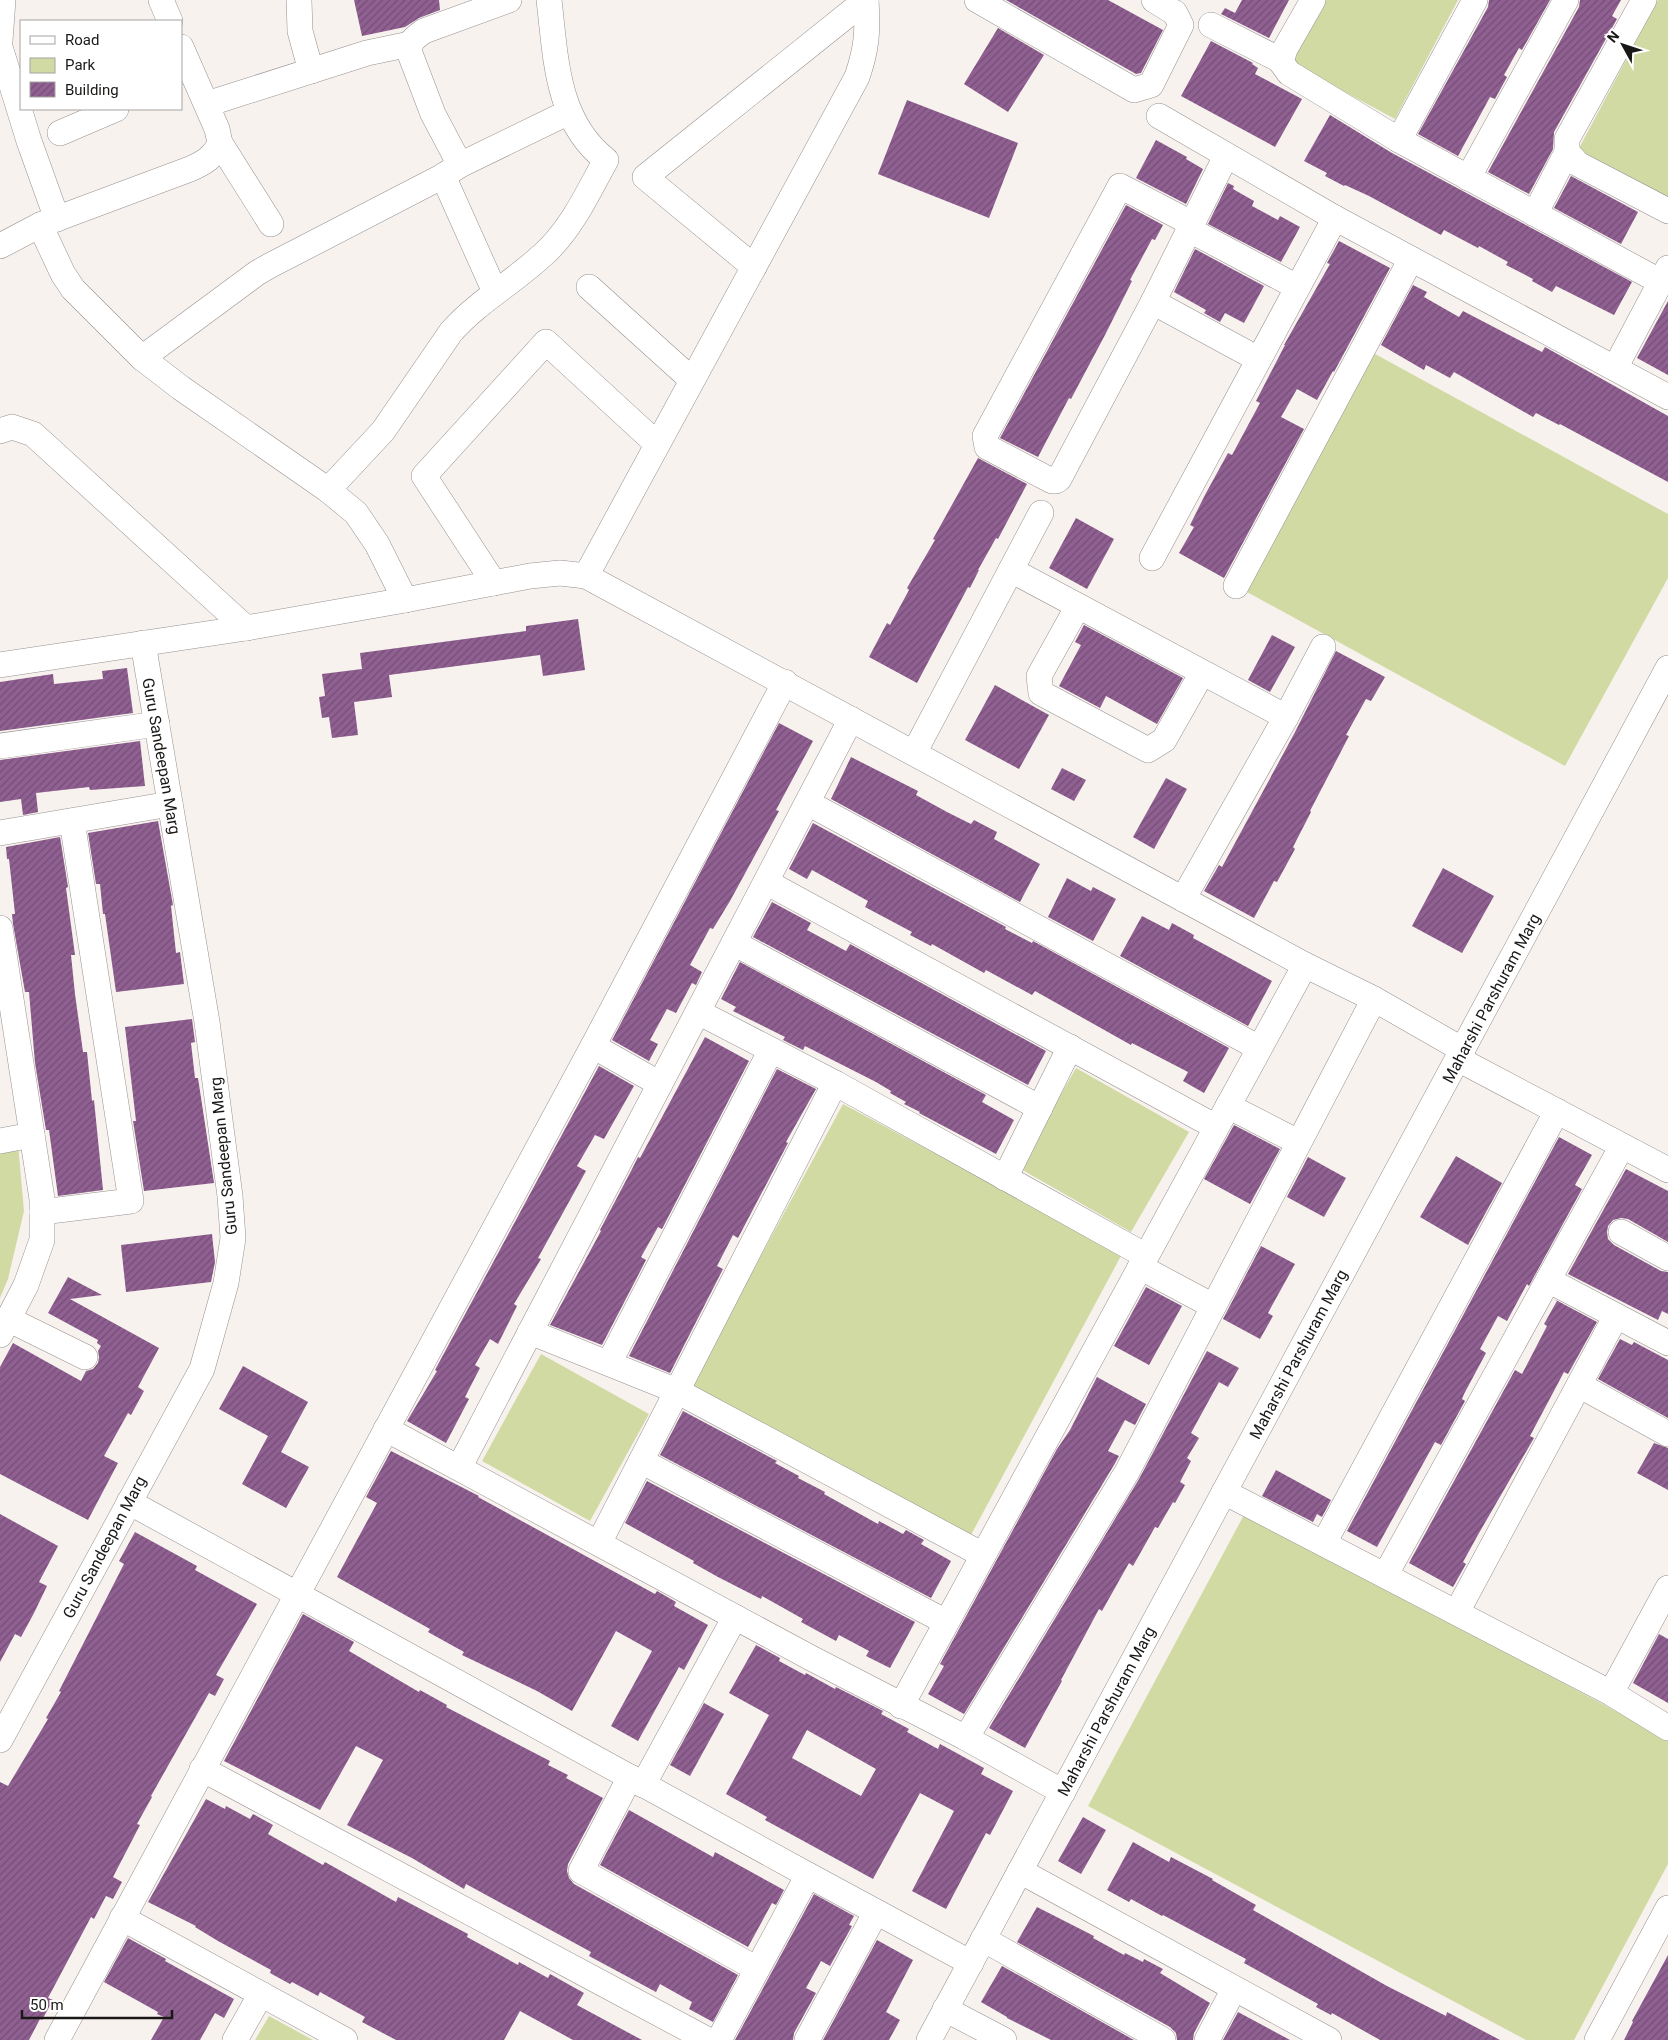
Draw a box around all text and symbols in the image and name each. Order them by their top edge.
legend [20,20,182,110]
north arrow [1598,20,1648,70]
text: N [1604,28,1622,46]
text: Road [65,31,99,49]
text: Park [65,56,96,74]
text: Building [65,81,119,99]
street label: Guru Sandeepan Marg [138,676,185,836]
street label: Maharshi Parshuram Marg [1439,910,1544,1086]
street label: Guru Sandeepan Marg [206,1076,241,1236]
street label: Maharshi Parshuram Marg [1246,1266,1351,1442]
street label: Guru Sandeepan Marg [59,1473,150,1622]
street label: Maharshi Parshuram Marg [1054,1623,1159,1799]
scale bar [22,1988,172,2020]
text: 50 m [30,1996,64,2014]

